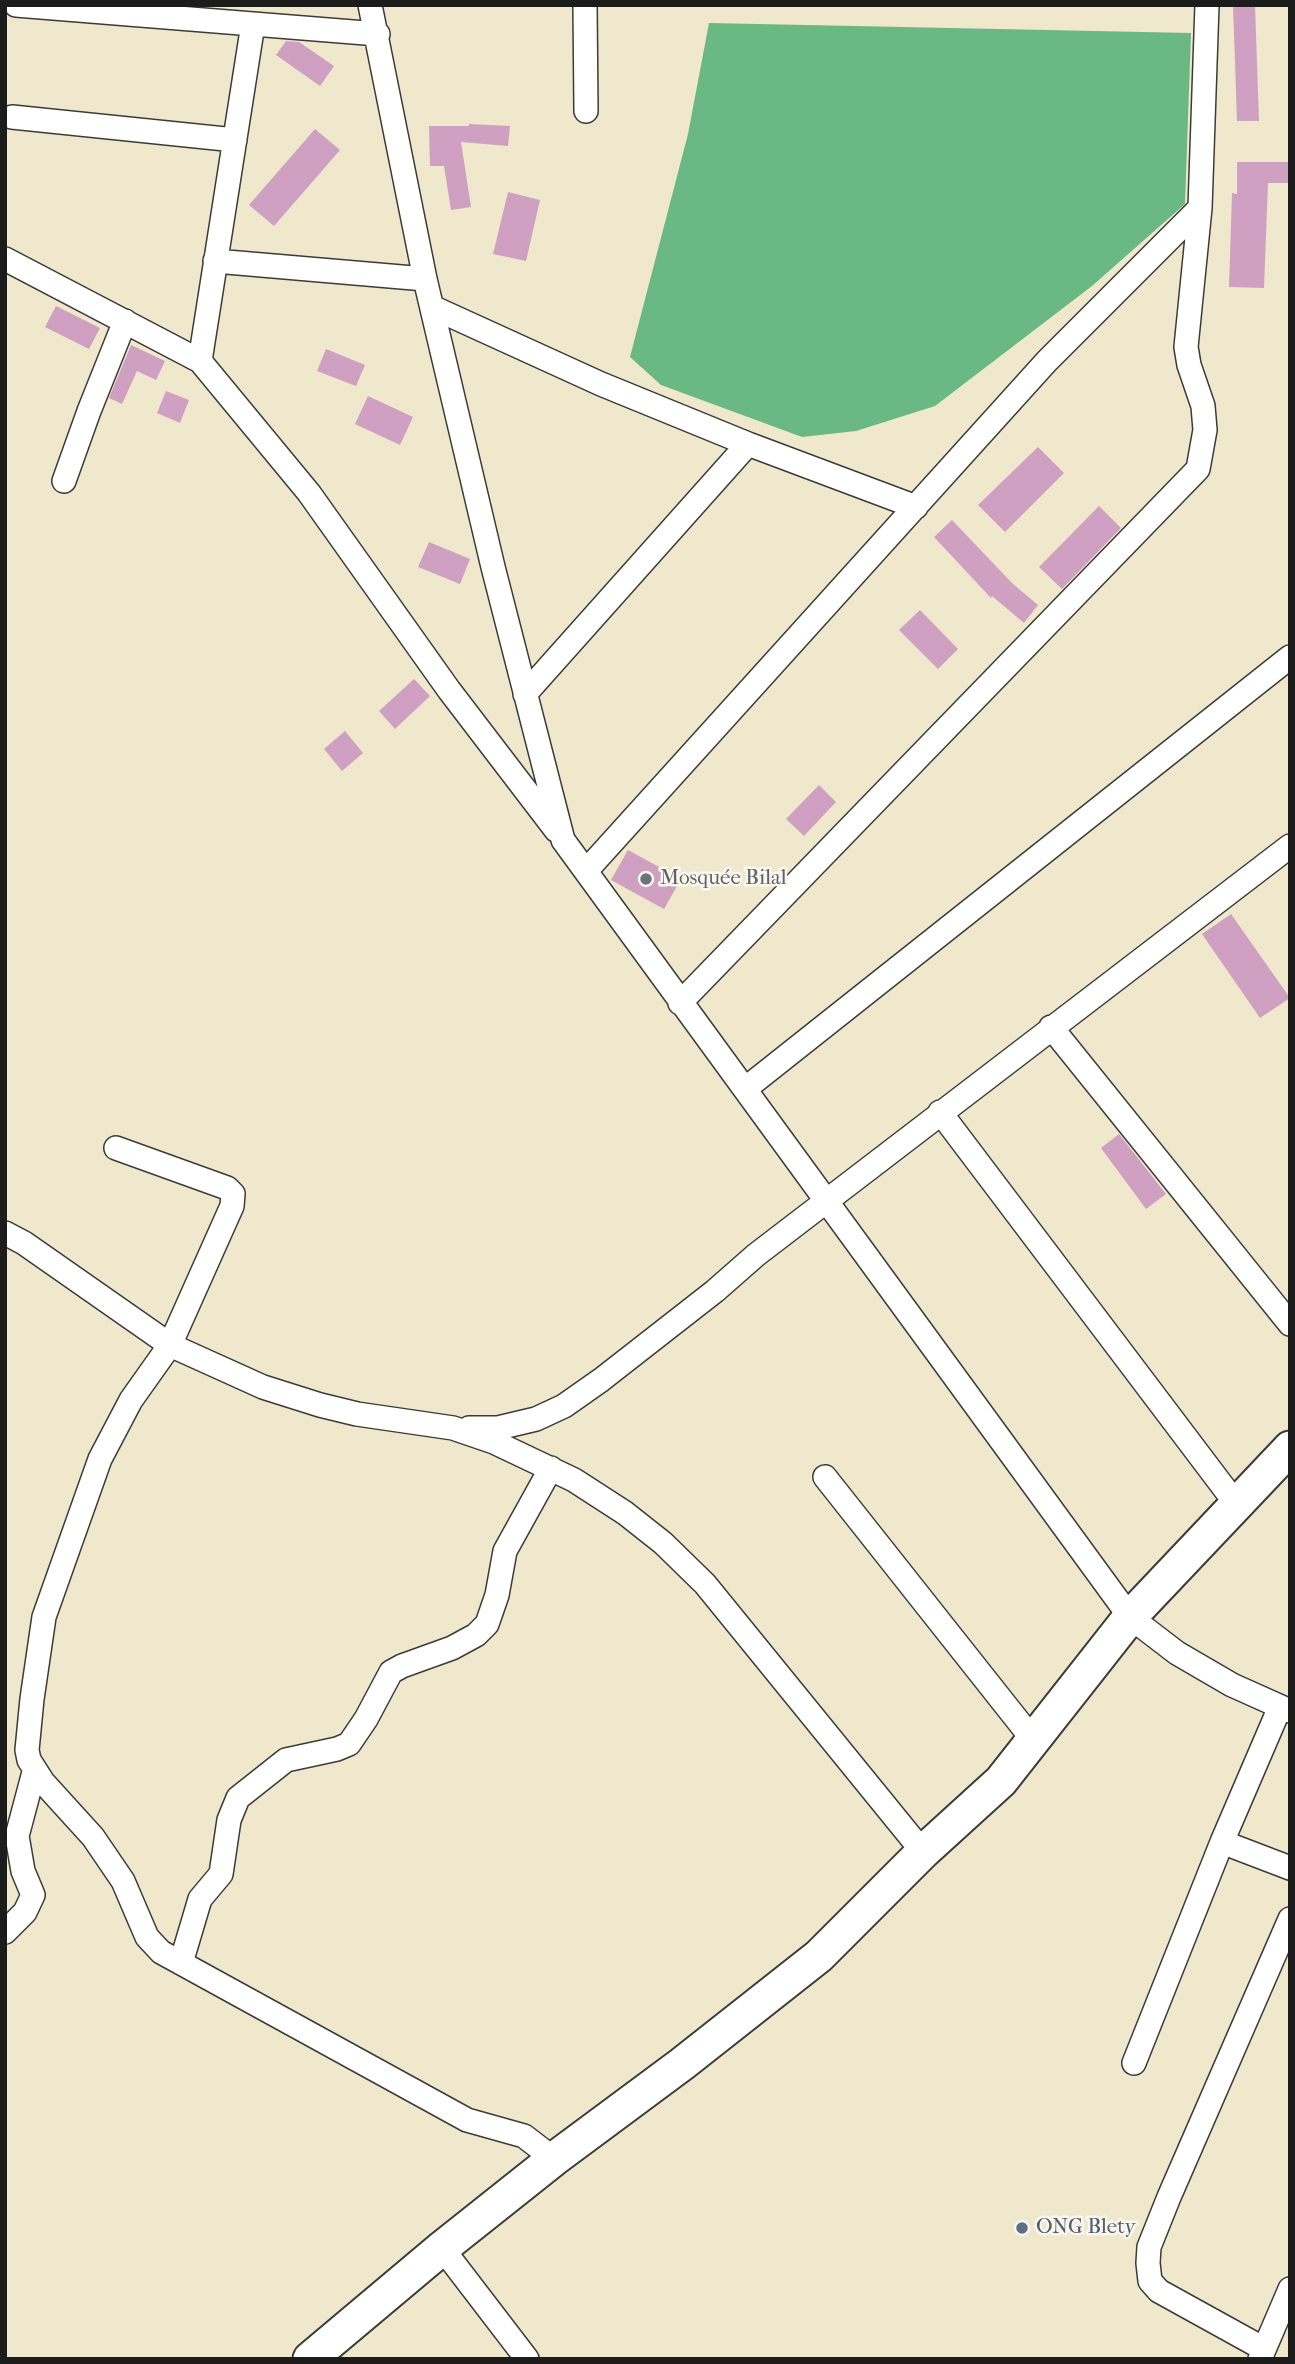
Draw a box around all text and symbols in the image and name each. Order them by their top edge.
place label: Mosquée Bilal [660,866,787,892]
marker: Mosquée Bilal [638,871,654,887]
place label: ONG Blety [1036,2215,1136,2241]
marker: ONG Blety [1014,2220,1030,2236]

